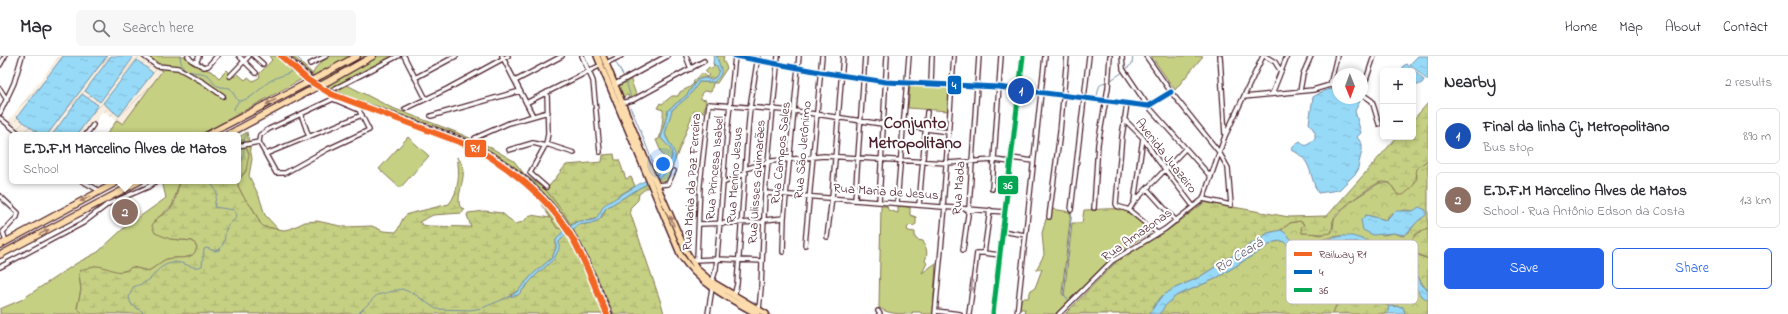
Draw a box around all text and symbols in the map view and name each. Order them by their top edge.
search box [76,10,356,46]
text: Map [20,14,52,41]
icon: search [90,17,112,39]
text: Search here [122,17,194,39]
text: Home [1565,17,1597,38]
text: Map [1619,17,1643,38]
text: About [1665,17,1701,38]
text: Contact [1723,17,1768,38]
north arrow [1332,68,1368,104]
map controls [1380,68,1416,140]
button: + [1380,68,1416,104]
text: Nearby [1444,70,1496,95]
text: 2 results [1725,73,1772,92]
line badge: 4 [947,75,962,95]
pin: 1 [1008,76,1034,106]
text: 4 [951,78,957,94]
one-way arrow [265,99,277,105]
street label: Rua São Jerônimo [789,100,817,200]
street label: Rua Campos Sales [766,101,796,205]
button: − [1380,104,1416,140]
district label: Conjunto Metropolitano [868,111,962,156]
street label: Rua Maria da Paz Ferreira [678,113,706,251]
street label: Avenida Juazeiro [1131,114,1202,198]
street label: Rua Princesa Isabel [701,115,729,221]
text: Final da linha Cj. Metropolitano [1483,116,1669,138]
street label: Rua Ulisses Guimarães [743,119,771,245]
street label: Rua Menino Jesus [722,126,748,224]
text: 1 [1456,127,1460,146]
text: 890 m [1743,127,1771,146]
popup [9,132,241,184]
text: E.D.F.M Marcelino Alves de Matos [23,138,227,160]
text: Bus stop [1483,138,1534,157]
line badge: R1 [464,139,487,158]
text: R1 [469,141,480,157]
your location [653,154,673,174]
text: School [23,160,59,179]
street label: Rua Mada [948,160,970,216]
line badge: 36 [997,175,1019,195]
text: 36 [1002,178,1013,194]
street label: Rua Maria de Jesus [833,179,940,205]
text: E.D.F.M Marcelino Alves de Matos [1483,180,1687,202]
text: 2 [1455,191,1461,210]
text: 1.3 km [1740,191,1771,210]
one-way arrow [79,196,90,203]
pin: 2 [112,197,138,227]
text: School · Rua Antônio Edson da Costa [1483,202,1685,221]
street label: Rua Amazonas [1098,203,1176,266]
one-way arrow [669,214,675,226]
one-way arrow [38,229,50,235]
water label: Rio Ceará [1211,232,1268,279]
legend [1286,240,1418,304]
text: Railway R1 [1319,247,1367,264]
button: Save [1444,248,1604,289]
button: Share [1612,248,1772,289]
text: 4 [1319,265,1324,281]
one-way arrow [969,280,975,292]
text: 36 [1319,283,1329,299]

